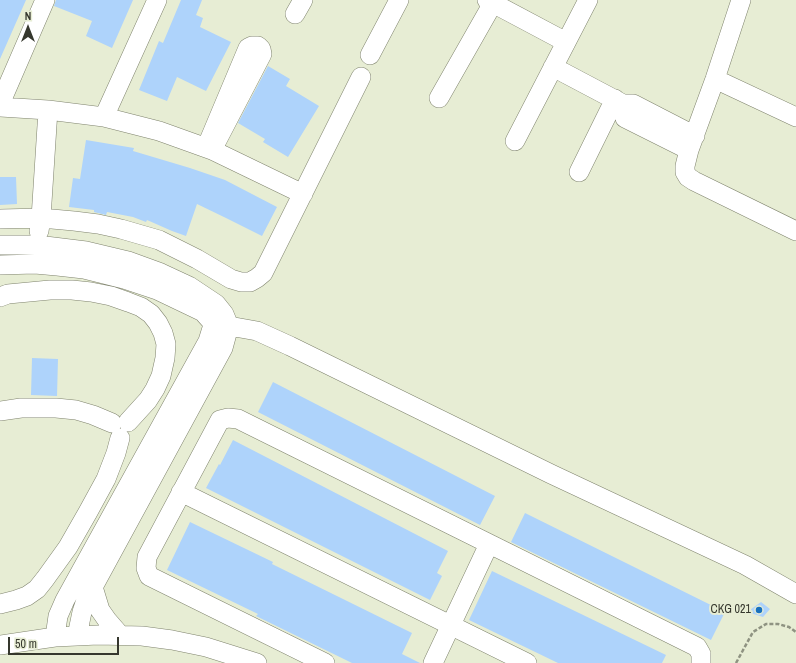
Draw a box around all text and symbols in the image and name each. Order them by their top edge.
north arrow [8,8,48,48]
text: N [25,9,31,23]
place label: CKG 021 [711,603,751,617]
marker: CKG 021 [754,605,764,615]
scale bar [10,629,121,655]
text: 50 m [15,636,37,652]

